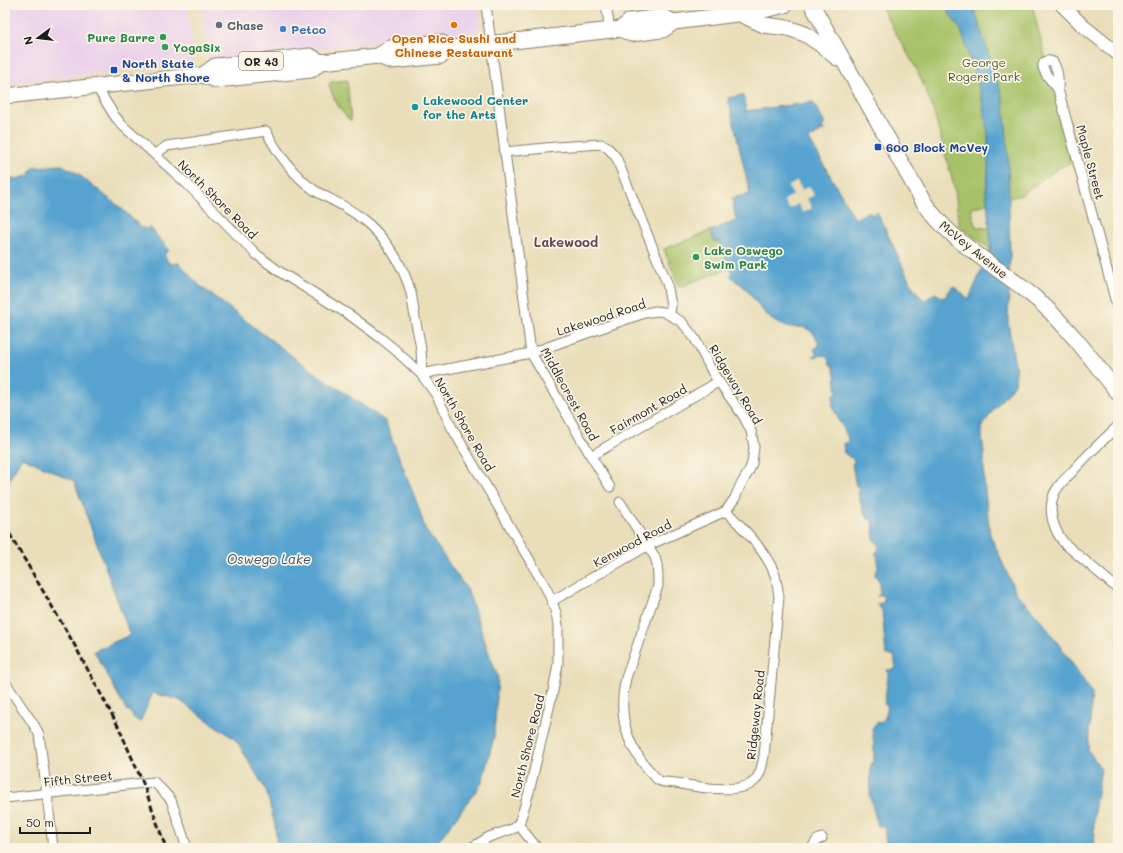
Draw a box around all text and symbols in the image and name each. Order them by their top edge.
place label: Chase [227,17,263,33]
north arrow [18,18,58,58]
marker: Chase [214,20,224,30]
marker: Open Rice Sushi and Chinese Restaurant [449,20,459,30]
place label: Petco [291,21,326,37]
marker: Petco [278,24,288,34]
place label: Pure Barre [87,29,155,45]
place label: Open Rice Sushi and Chinese Restaurant [392,30,517,60]
marker: Pure Barre [158,32,168,42]
text: N [20,35,36,47]
place label: YogaSix [173,39,221,55]
marker: YogaSix [160,42,170,52]
road number: OR 43 [239,52,283,70]
park label: George Rogers Park [948,54,1020,84]
place label: North State & North Shore [122,55,210,85]
marker: North State & North Shore [109,65,119,75]
place label: Lakewood Center for the Arts [423,92,528,122]
marker: Lakewood Center for the Arts [410,102,420,112]
street label: Maple Street [1073,123,1109,201]
place label: 600 Block McVey [886,139,989,155]
marker: 600 Block McVey [873,142,883,152]
street label: North Shore Road [175,156,261,242]
street label: McVey Avenue [937,217,1011,281]
district label: Lakewood [534,233,598,250]
place label: Lake Oswego Swim Park [704,242,783,272]
marker: Lake Oswego Swim Park [691,252,701,262]
street label: Lakewood Road [555,295,648,339]
street label: Ridgeway Road [706,341,766,427]
street label: Middlecrest Road [538,345,602,444]
street label: North Shore Road [432,374,499,474]
street label: Fairmont Road [607,380,690,437]
street label: Kenwood Road [590,516,674,570]
water label: Oswego Lake [227,550,311,567]
street label: Ridgeway Road [742,669,768,761]
street label: North Shore Road [506,692,548,799]
street label: Fifth Street [43,766,113,790]
scale bar [20,809,90,835]
text: 50 m [26,814,54,830]

